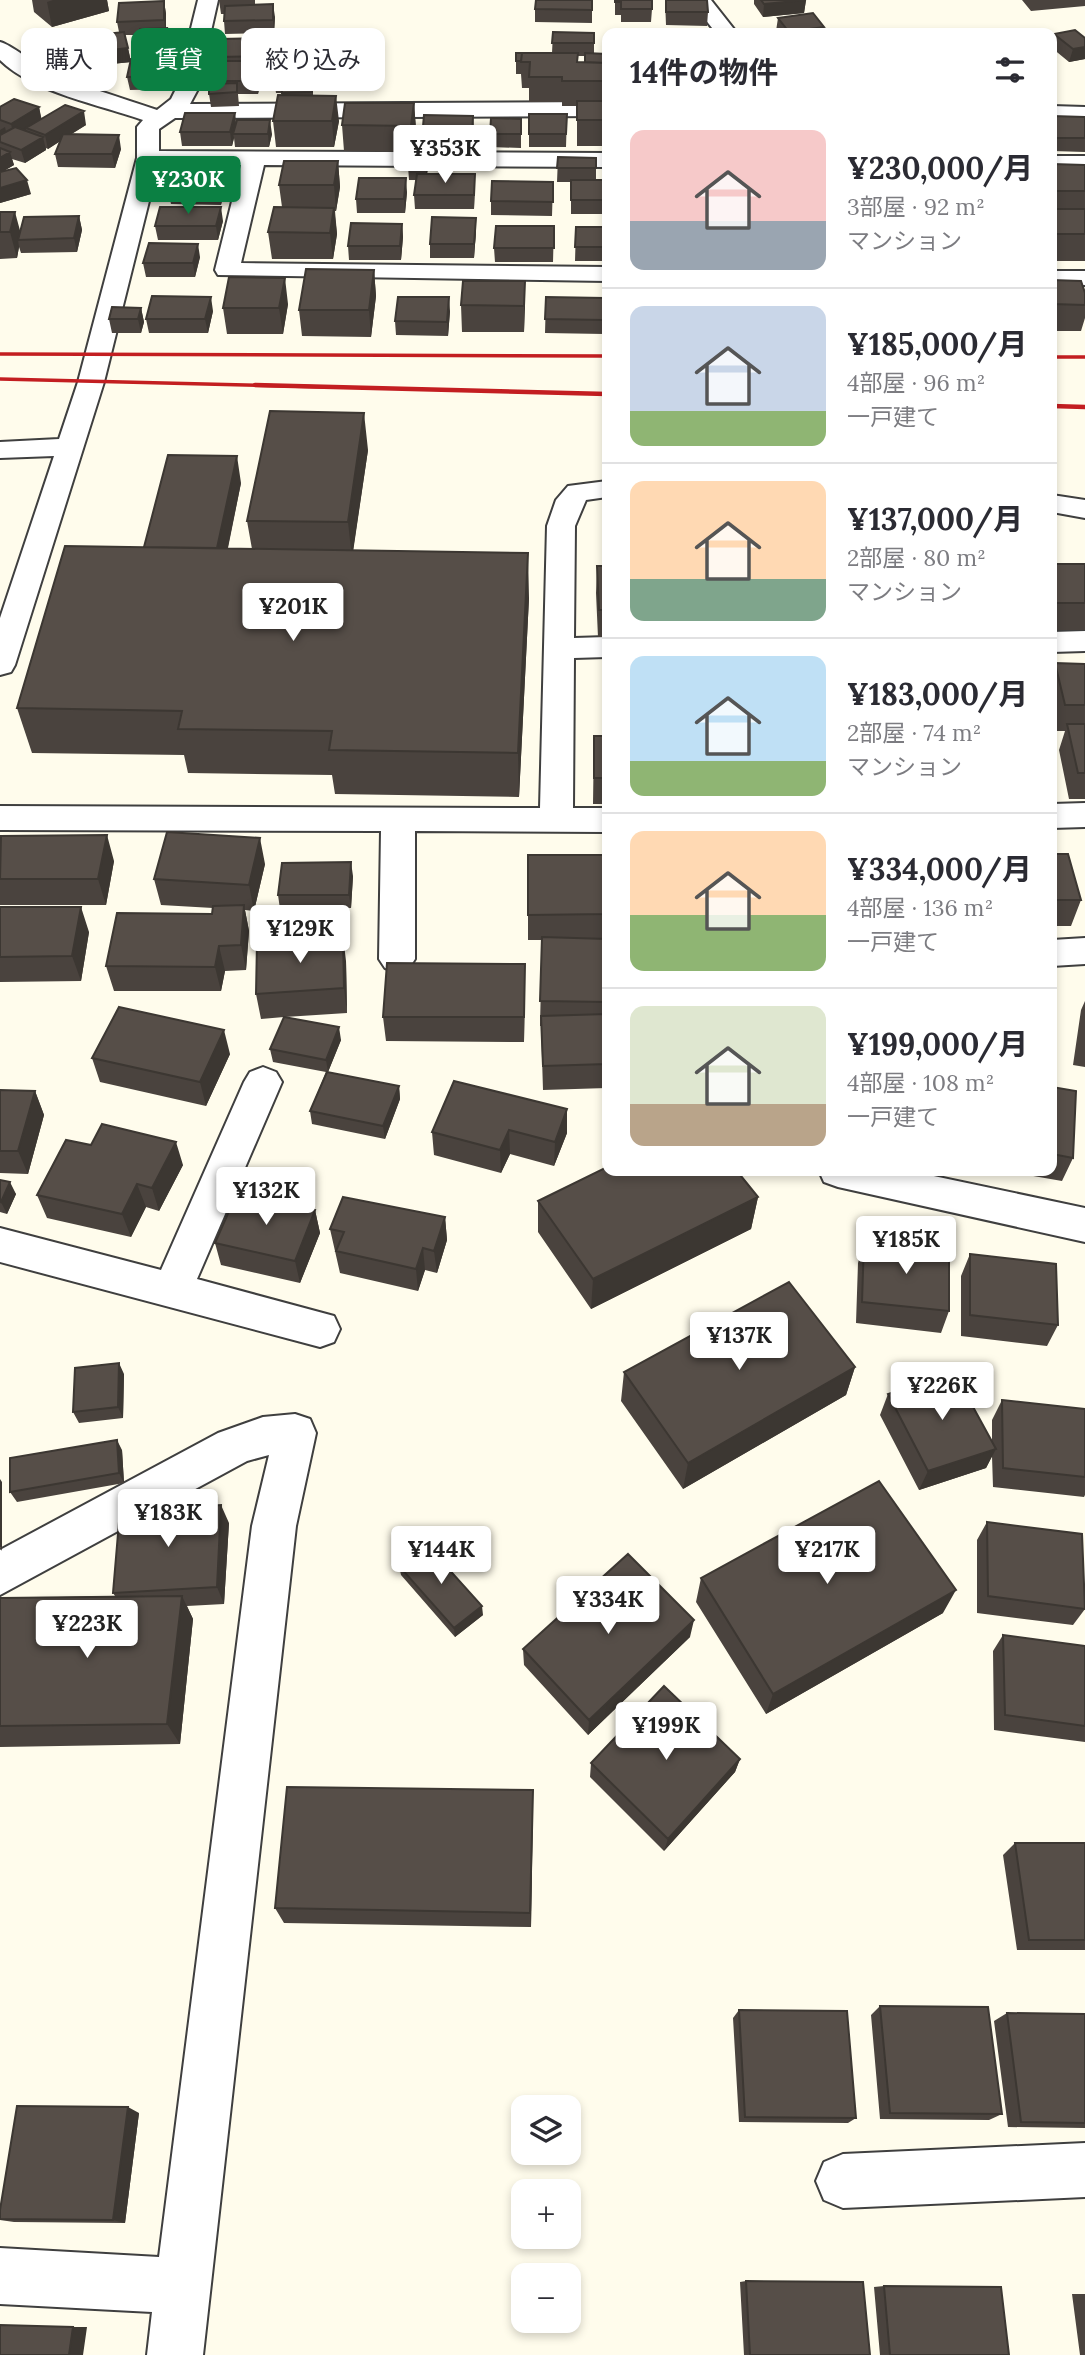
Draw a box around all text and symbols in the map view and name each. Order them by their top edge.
chip: 購入 [21,28,117,91]
chip: 賃貸 [131,28,227,91]
chip: 絞り込み [241,28,385,91]
icon: filters [991,51,1029,89]
text: 14件の物件 [630,53,779,91]
pin: ¥353K [396,125,494,185]
text: ¥353K [409,133,481,162]
text: ¥230,000/月 [847,149,1033,187]
pin: ¥230K [139,156,237,216]
icon: home [686,158,770,242]
text: ¥230K [152,164,224,193]
text: 3部屋 · 92 m² [847,192,985,221]
text: マンション [847,226,962,255]
text: ¥185,000/月 [847,325,1028,363]
icon: home [686,334,770,418]
text: 4部屋 · 96 m² [847,368,985,397]
text: 一戸建て [847,402,939,431]
text: ¥137,000/月 [847,500,1023,538]
icon: home [686,509,770,593]
text: 2部屋 · 80 m² [847,543,986,572]
text: マンション [847,577,962,606]
pin: ¥201K [244,584,342,643]
text: ¥201K [258,591,328,620]
text: ¥183,000/月 [847,675,1028,713]
icon: home [686,684,770,768]
text: 2部屋 · 74 m² [847,718,981,747]
text: マンション [847,752,962,781]
text: ¥334,000/月 [847,850,1032,888]
icon: home [686,859,770,943]
text: 4部屋 · 136 m² [847,893,993,922]
pin: ¥129K [251,906,349,965]
text: ¥129K [266,913,334,942]
text: 一戸建て [847,927,939,956]
text: ¥199,000/月 [847,1025,1028,1063]
icon: home [686,1034,770,1118]
text: 4部屋 · 108 m² [847,1068,994,1097]
text: 一戸建て [847,1102,939,1131]
pin: ¥132K [217,1168,315,1227]
text: ¥132K [232,1175,300,1204]
pin: ¥185K [857,1216,955,1276]
text: ¥185K [872,1224,940,1253]
pin: ¥137K [690,1312,788,1372]
text: ¥137K [706,1320,772,1349]
pin: ¥226K [893,1362,991,1422]
text: ¥226K [907,1370,977,1399]
pin: ¥183K [119,1490,217,1549]
text: ¥183K [134,1497,202,1526]
pin: ¥144K [392,1526,490,1586]
pin: ¥217K [778,1526,876,1586]
text: ¥144K [407,1534,475,1563]
text: ¥217K [794,1534,860,1563]
pin: ¥334K [559,1576,657,1636]
text: ¥334K [572,1584,644,1613]
pin: ¥223K [38,1600,136,1660]
text: ¥223K [52,1608,122,1637]
pin: ¥199K [617,1702,715,1762]
text: ¥199K [632,1710,700,1739]
map controls [511,2095,581,2333]
button: layers [511,2095,581,2165]
button: + [511,2179,581,2249]
button: − [511,2263,581,2333]

